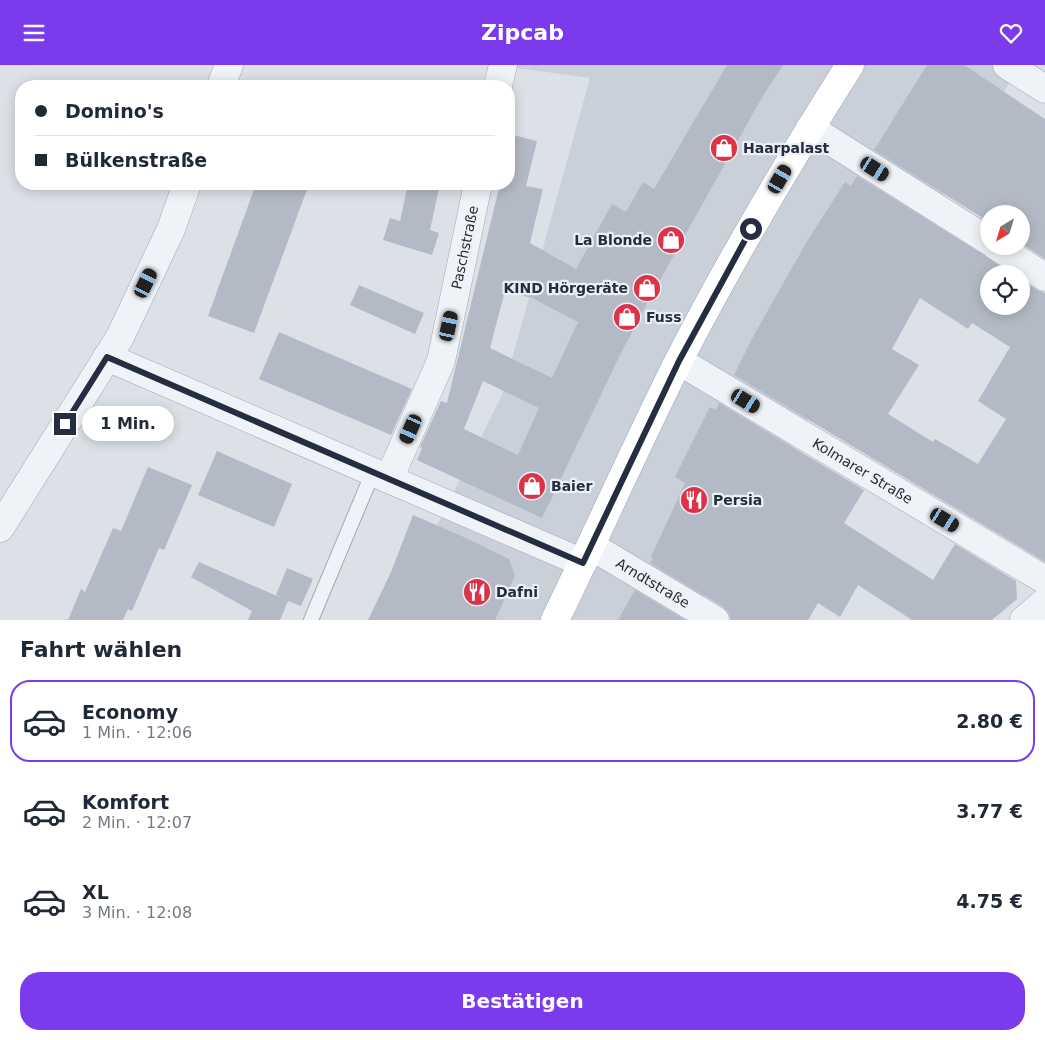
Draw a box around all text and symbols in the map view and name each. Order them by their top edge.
icon: menu [20,19,48,47]
icon: heart [997,19,1025,47]
text: Zipcab [481,20,564,45]
text: Domino's [65,100,164,122]
shop icon: Haarpalast [709,133,739,163]
place label: Haarpalast [743,140,830,156]
text: Bülkenstraße [65,149,207,171]
car [858,155,891,183]
car [766,162,793,196]
street label: Paschstraße [448,204,481,291]
north arrow [980,205,1030,255]
map controls [980,205,1030,315]
route start [740,218,762,240]
shop icon: La Blonde [656,225,686,255]
place label: La Blonde [574,232,652,248]
button: locate [980,265,1030,315]
car [132,266,159,300]
shop icon: KIND Hörgeräte [632,273,662,303]
place label: KIND Hörgeräte [503,280,628,296]
shop icon: Fuss [612,302,642,332]
place label: Fuss [646,309,682,325]
car [438,310,459,342]
car [729,387,762,415]
callout: 1 Min. [82,407,175,441]
car [398,412,423,446]
route end [54,413,76,435]
text: 1 Min. [100,414,156,433]
street label: Kolmarer Straße [810,435,916,507]
shop icon: Baier [517,471,547,501]
place label: Baier [551,478,592,494]
restaurant icon: Persia [679,485,709,515]
place label: Persia [713,492,762,508]
car [928,506,961,534]
street label: Arndtstraße [613,555,693,611]
restaurant icon: Dafni [462,577,492,607]
place label: Dafni [496,584,538,600]
text: Fahrt wählen [20,637,182,662]
icon: car [22,699,67,744]
text: Economy [82,701,178,723]
text: 2.80 € [956,710,1023,732]
text: 1 Min. · 12:06 [82,723,192,742]
icon: car [22,789,67,834]
text: Komfort [82,791,169,813]
text: 3.77 € [956,800,1023,822]
text: 2 Min. · 12:07 [82,813,192,832]
icon: car [22,879,67,924]
text: XL [82,881,109,903]
text: 4.75 € [956,890,1023,912]
text: 3 Min. · 12:08 [82,903,192,922]
button: Bestätigen [20,972,1025,1030]

